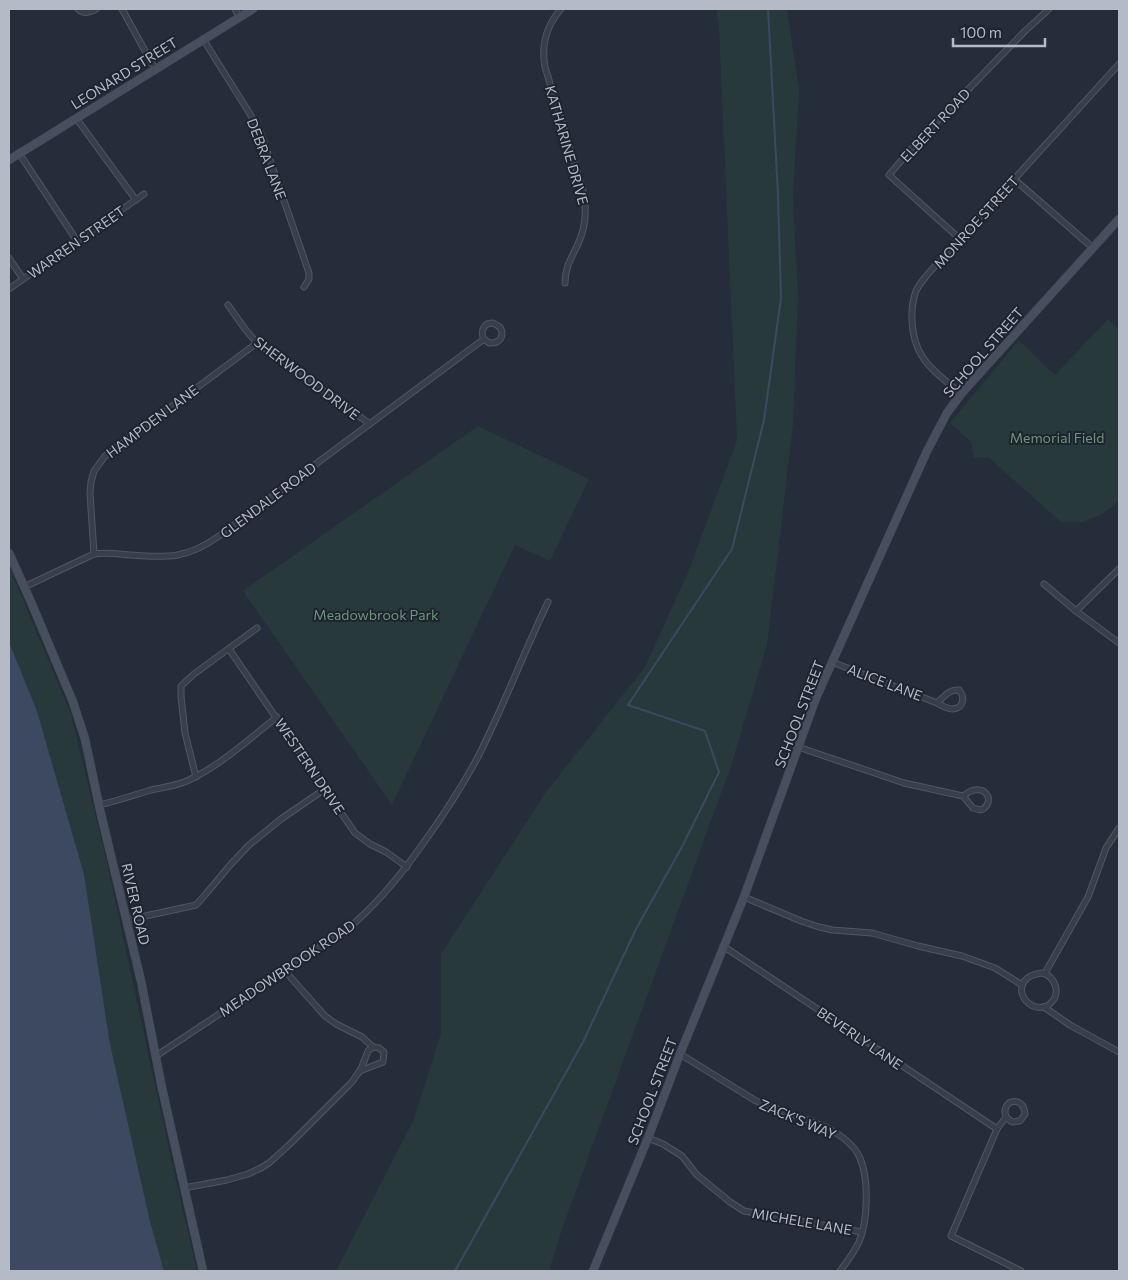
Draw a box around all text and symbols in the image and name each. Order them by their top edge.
scale bar [953,15,1046,47]
text: 100 m [960,23,1002,41]
street label: LEONARD STREET [68,33,180,113]
street label: KATHARINE DRIVE [542,83,592,207]
street label: ELBERT ROAD [897,85,973,165]
street label: DEBRA LANE [244,116,290,202]
street label: MONROE STREET [930,172,1022,272]
street label: WARREN STREET [24,202,128,282]
street label: SCHOOL STREET [939,303,1027,401]
street label: SHERWOOD DRIVE [251,333,363,423]
street label: HAMPDEN LANE [103,381,201,461]
park label: Memorial Field [1010,429,1104,446]
street label: GLENDALE ROAD [217,458,319,542]
park label: Meadowbrook Park [313,606,439,623]
street label: SCHOOL STREET [771,658,827,770]
street label: ALICE LANE [845,660,925,704]
street label: WESTERN DRIVE [272,715,348,817]
street label: RIVER ROAD [118,861,154,947]
street label: MEADOWBROOK ROAD [216,916,358,1020]
street label: BEVERLY LANE [814,1003,906,1073]
street label: SCHOOL STREET [624,1035,680,1147]
street label: ZACK'S WAY [757,1095,839,1143]
street label: MICHELE LANE [751,1204,853,1238]

